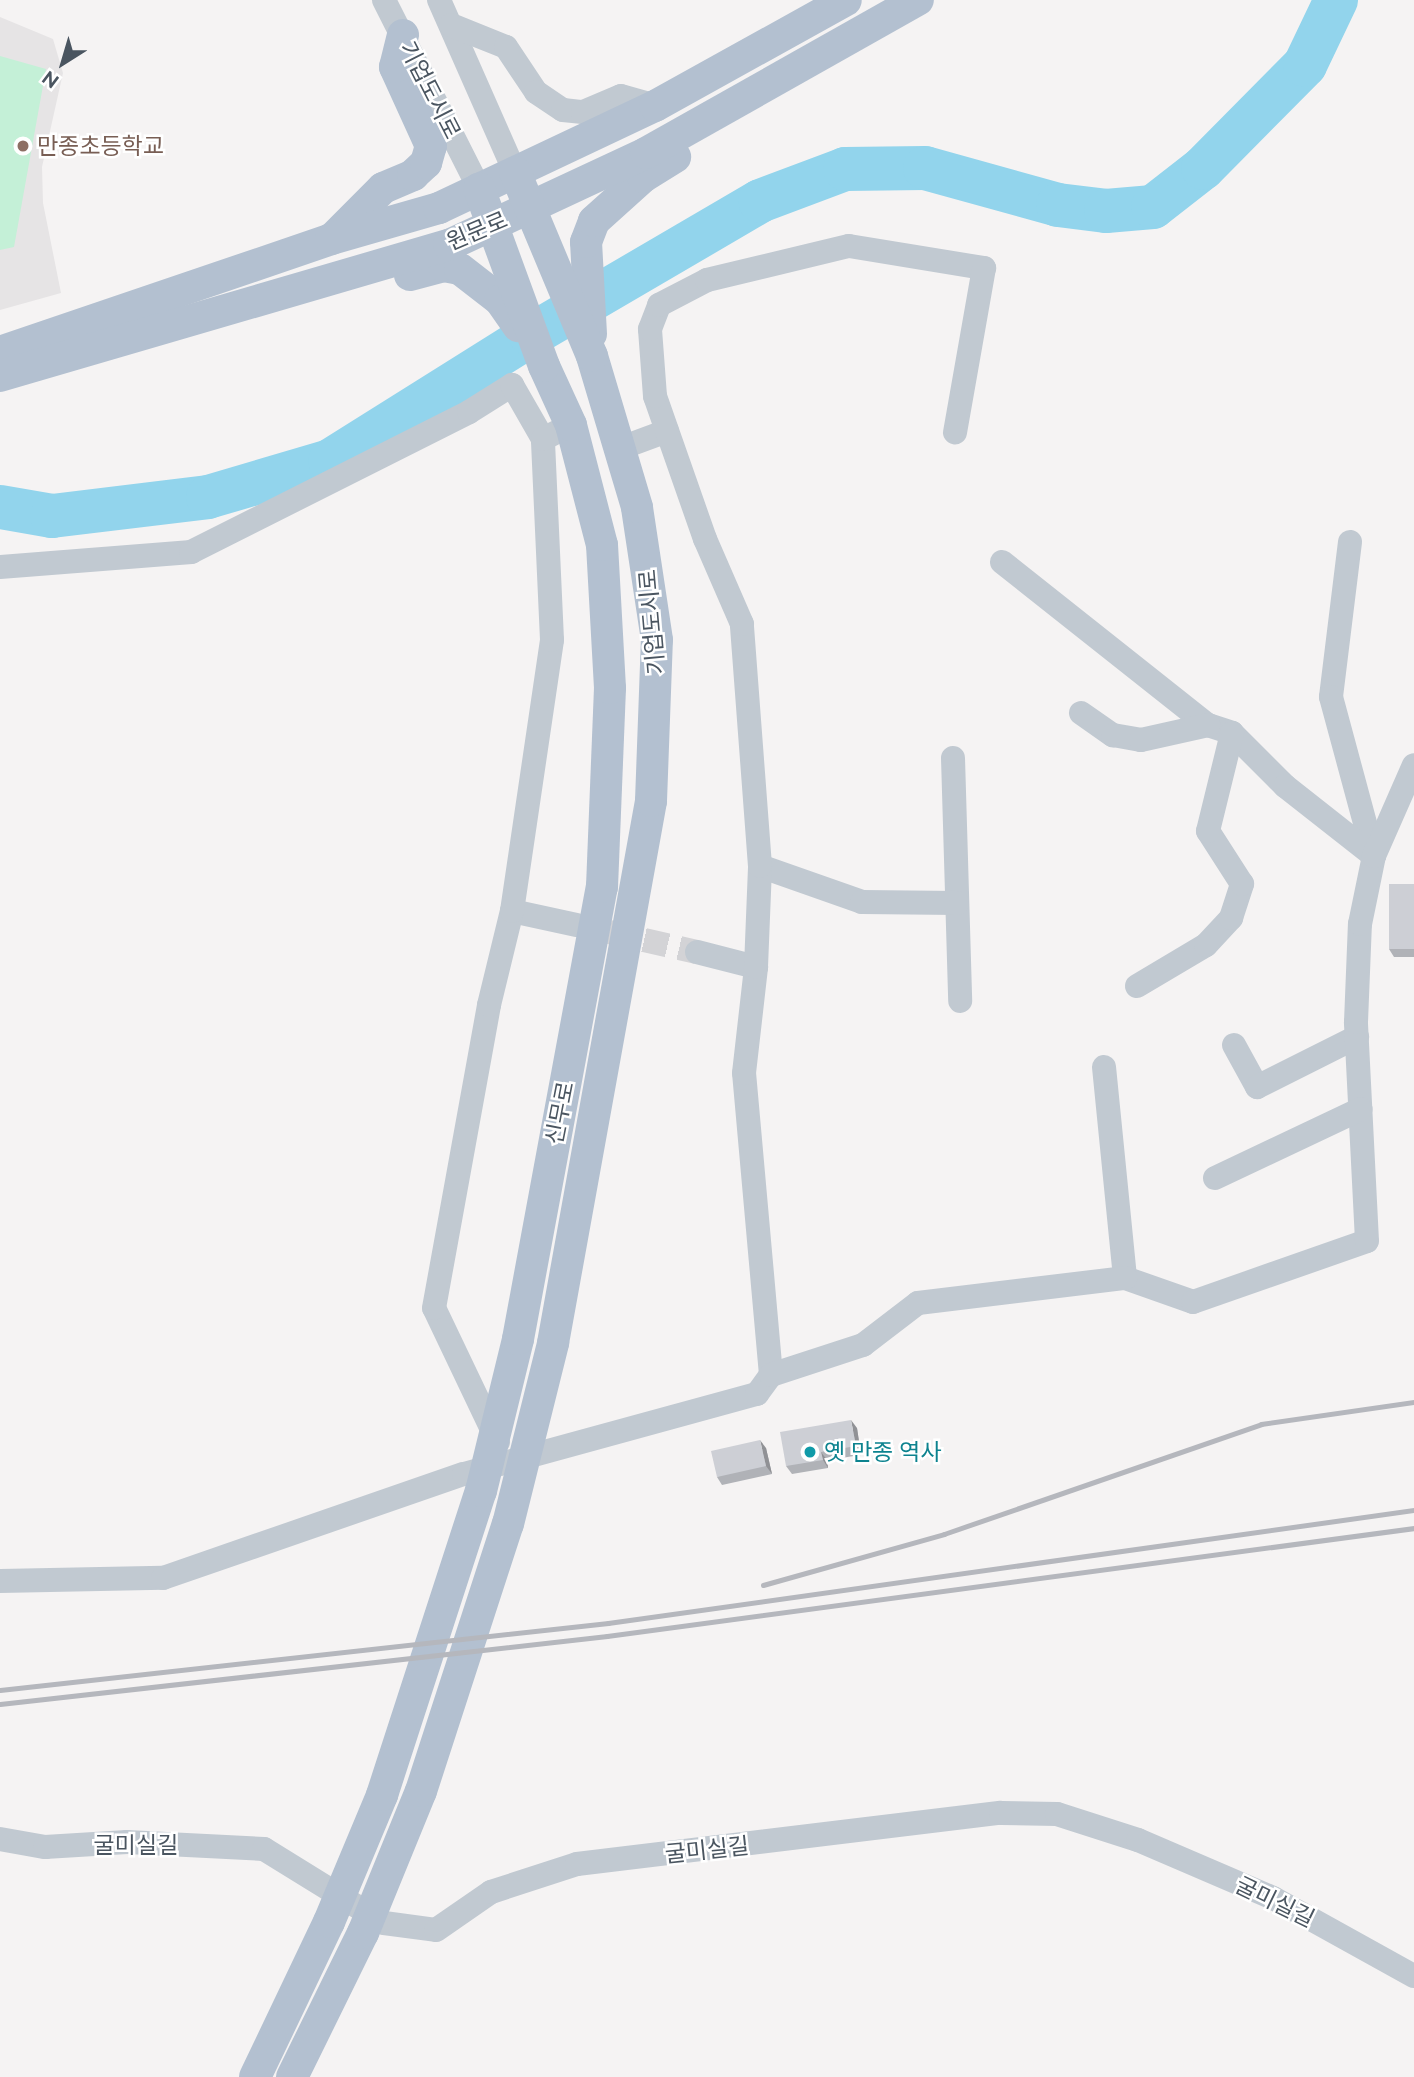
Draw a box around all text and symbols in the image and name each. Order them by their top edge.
north arrow [28,28,98,98]
street label: 기업도시로 [394,37,466,143]
text: N [38,67,63,93]
place label: 만종초등학교 [37,132,164,160]
marker: 만종초등학교 [15,138,31,154]
street label: 원문로 [442,206,512,256]
street label: 기업도시로 [634,568,670,676]
street label: 신무로 [540,1079,580,1147]
place label: 옛 만종 역사 [824,1438,942,1466]
marker: 옛 만종 역사 [802,1444,818,1460]
street label: 굴미실길 [94,1831,178,1859]
street label: 굴미실길 [663,1832,751,1868]
street label: 굴미실길 [1231,1871,1319,1933]

